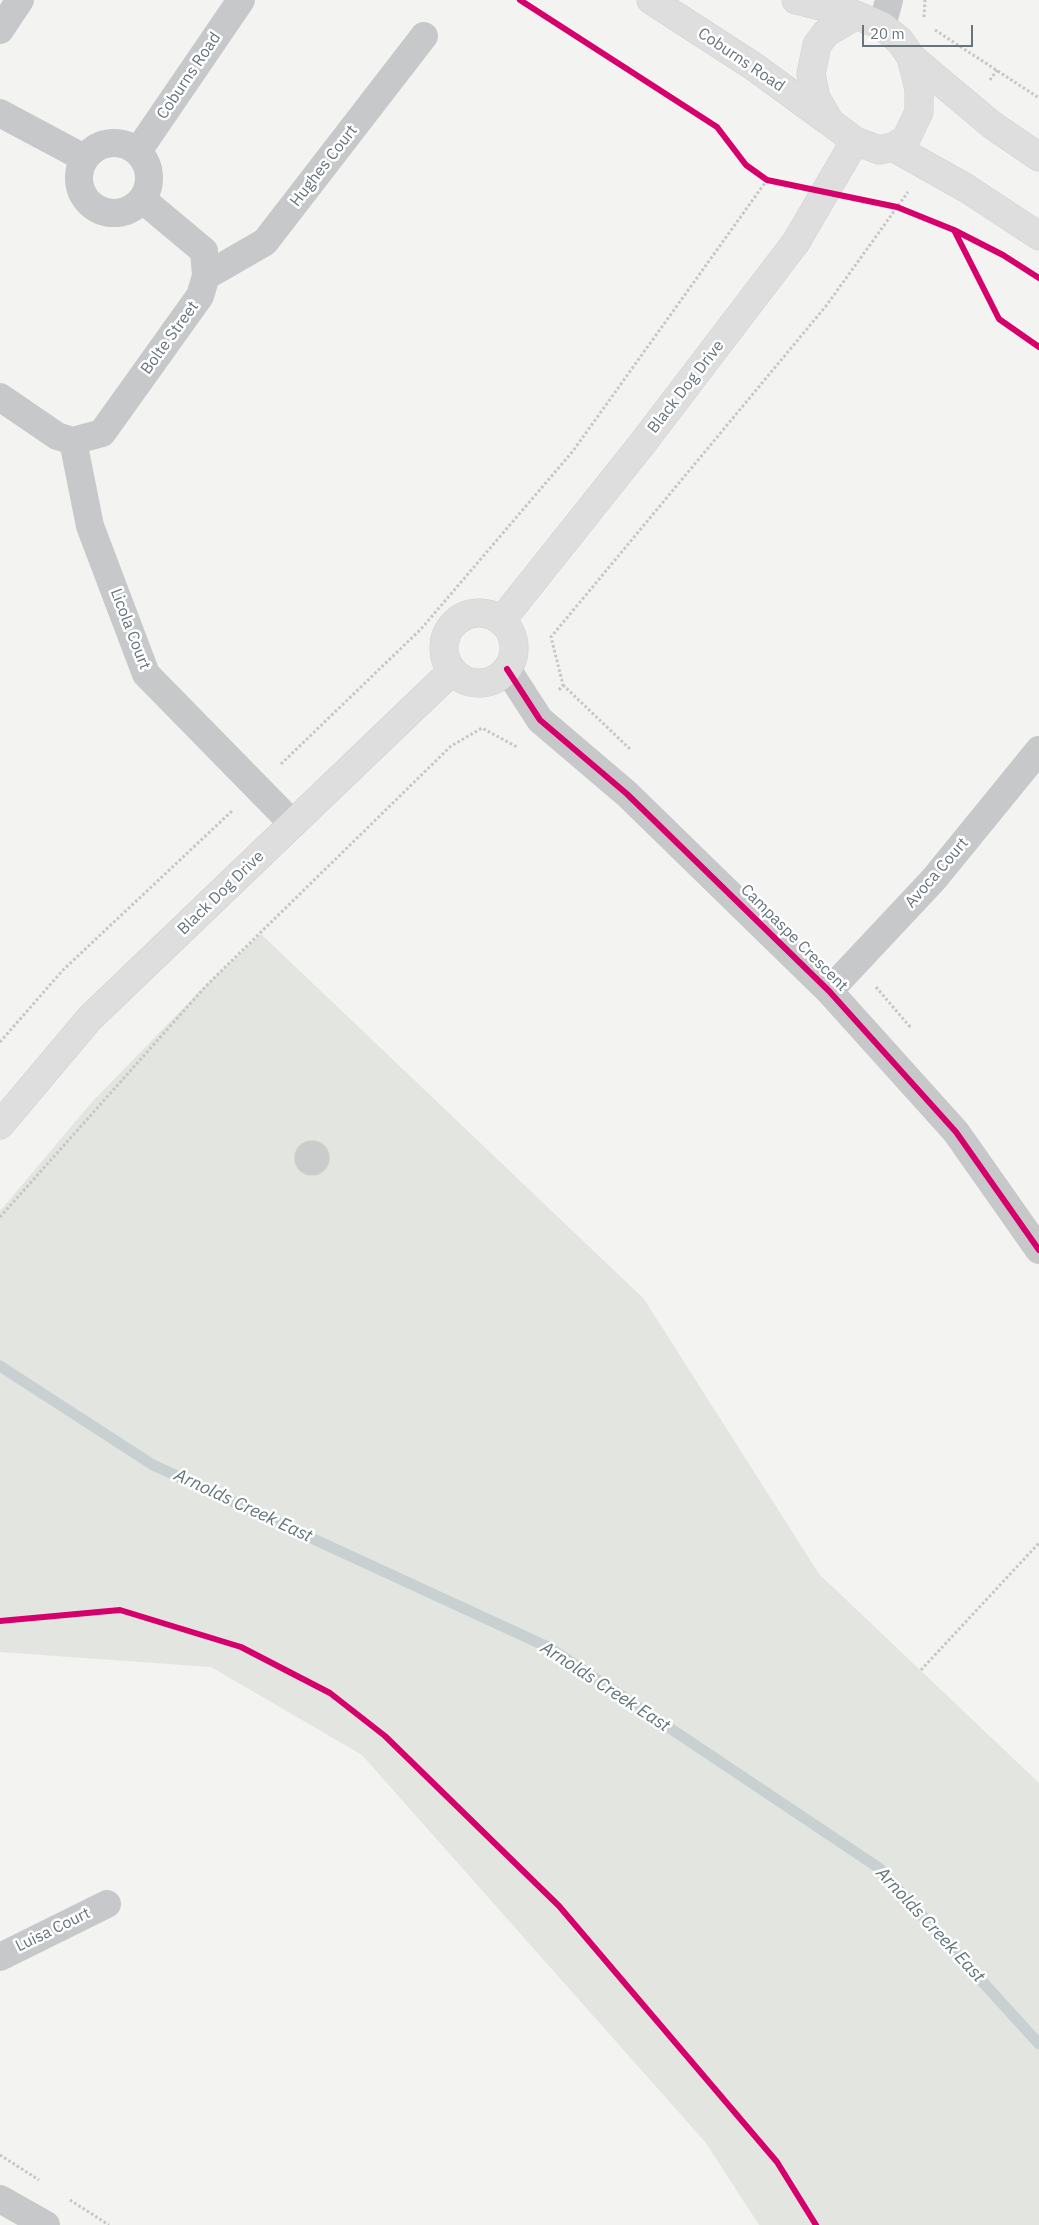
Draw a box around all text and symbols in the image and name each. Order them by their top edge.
scale bar [864,15,975,47]
street label: Coburns Road [694,24,788,96]
text: 20 m [870,24,905,43]
street label: Coburns Road [153,29,225,123]
street label: Hughes Court [286,122,362,210]
street label: Bolte Street [137,298,203,378]
street label: Black Dog Drive [644,337,728,437]
street label: Licola Court [106,586,154,672]
street label: Avoca Court [901,834,973,912]
street label: Black Dog Drive [174,847,268,939]
street label: Campaspe Crescent [736,880,852,996]
water label: Arnolds Creek East [171,1465,315,1547]
water label: Arnolds Creek East [536,1637,674,1737]
water label: Arnolds Creek East [871,1863,989,1987]
street label: Luisa Court [13,1904,93,1956]

